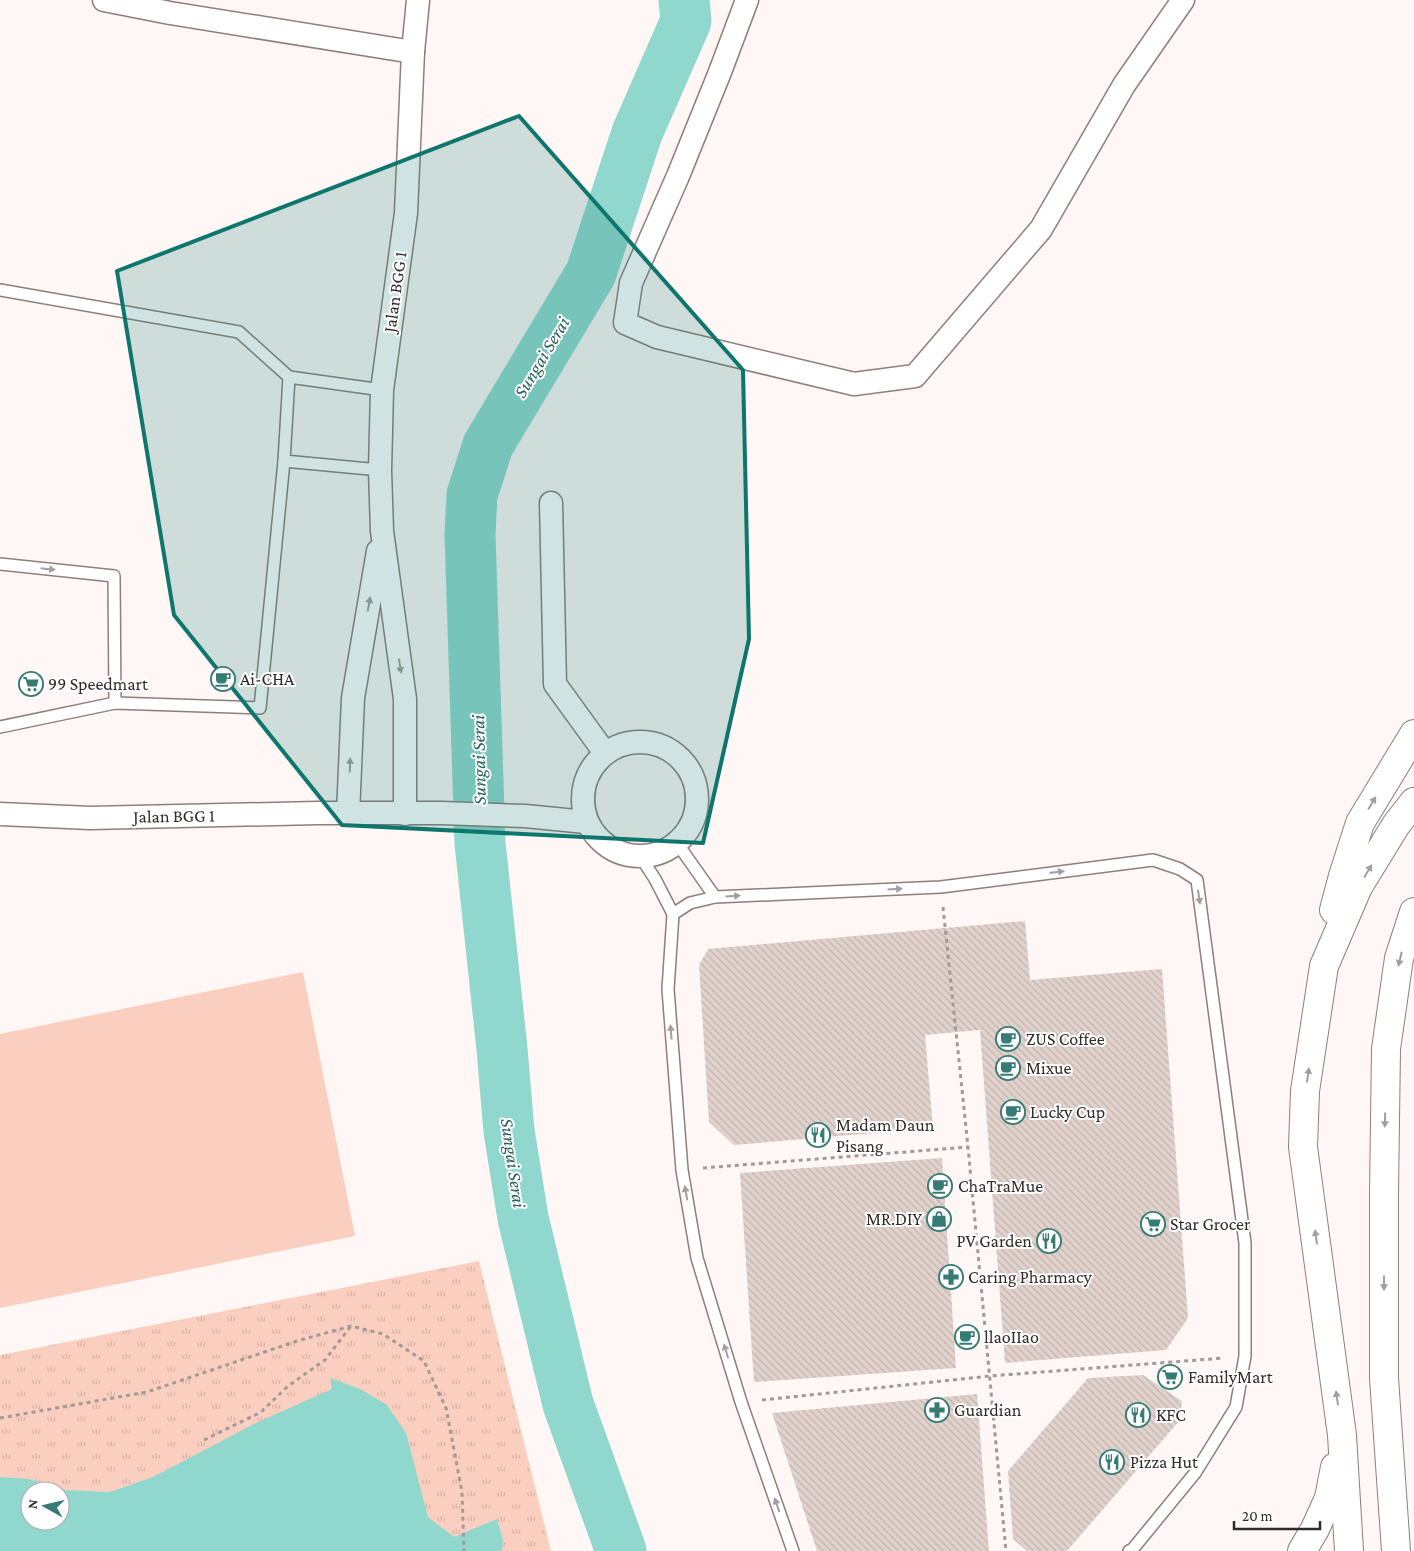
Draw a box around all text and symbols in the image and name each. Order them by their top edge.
street label: Jalan BGG 1 [379,250,411,336]
water label: Sungai Serai [509,312,574,401]
one-way arrow [41,565,57,573]
one-way arrow [366,596,374,612]
one-way arrow [396,658,404,674]
cafe icon: Ai-CHA [210,666,236,692]
place label: Ai-CHA [240,669,295,689]
supermarket icon: 99 Speedmart [18,671,44,697]
place label: 99 Speedmart [48,674,149,694]
water label: Sungai Serai [467,714,490,805]
one-way arrow [346,757,354,773]
one-way arrow [1368,796,1377,809]
street label: Jalan BGG 1 [131,805,215,827]
one-way arrow [1363,865,1372,878]
one-way arrow [1049,868,1065,876]
one-way arrow [887,884,903,892]
one-way arrow [1195,889,1203,905]
one-way arrow [725,892,741,900]
one-way arrow [1396,951,1404,966]
one-way arrow [667,1023,675,1039]
cafe icon: ZUS Coffee [995,1026,1021,1052]
place label: ZUS Coffee [1026,1029,1105,1049]
cafe icon: Mixue [995,1055,1021,1081]
place label: Mixue [1026,1058,1071,1078]
one-way arrow [1304,1067,1312,1083]
cafe icon: Lucky Cup [1000,1099,1026,1125]
place label: Lucky Cup [1030,1102,1105,1122]
one-way arrow [1381,1112,1389,1128]
place label: Madam Daun Pisang [836,1115,935,1156]
water label: Sungai Serai [497,1117,530,1210]
restaurant icon: Madam Daun Pisang [805,1122,831,1148]
cafe icon: ChaTraMue [927,1173,953,1199]
place label: ChaTraMue [958,1176,1043,1196]
one-way arrow [682,1185,690,1201]
shop icon: MR.DIY [926,1206,952,1232]
place label: MR.DIY [866,1209,922,1229]
supermarket icon: Star Grocer [1140,1211,1166,1237]
place label: Star Grocer [1170,1214,1251,1234]
restaurant icon: PV Garden [1036,1228,1062,1254]
one-way arrow [1311,1228,1319,1244]
place label: PV Garden [957,1231,1032,1251]
pharmacy icon: Caring Pharmacy [938,1264,964,1290]
place label: Caring Pharmacy [968,1267,1092,1287]
one-way arrow [1380,1275,1388,1291]
cafe icon: llaoIIao [954,1324,980,1350]
place label: llaoIIao [984,1327,1039,1347]
one-way arrow [721,1343,729,1358]
supermarket icon: FamilyMart [1157,1364,1183,1390]
place label: FamilyMart [1188,1367,1274,1387]
one-way arrow [1333,1389,1341,1405]
pharmacy icon: Guardian [924,1397,950,1423]
place label: Guardian [954,1400,1022,1420]
restaurant icon: KFC [1125,1402,1151,1428]
place label: KFC [1156,1405,1186,1425]
restaurant icon: Pizza Hut [1099,1449,1125,1475]
place label: Pizza Hut [1130,1452,1199,1472]
north arrow [20,1481,70,1531]
one-way arrow [773,1497,781,1512]
text: N [24,1498,41,1510]
scale bar [1234,1498,1320,1530]
text: 20 m [1242,1508,1273,1524]

